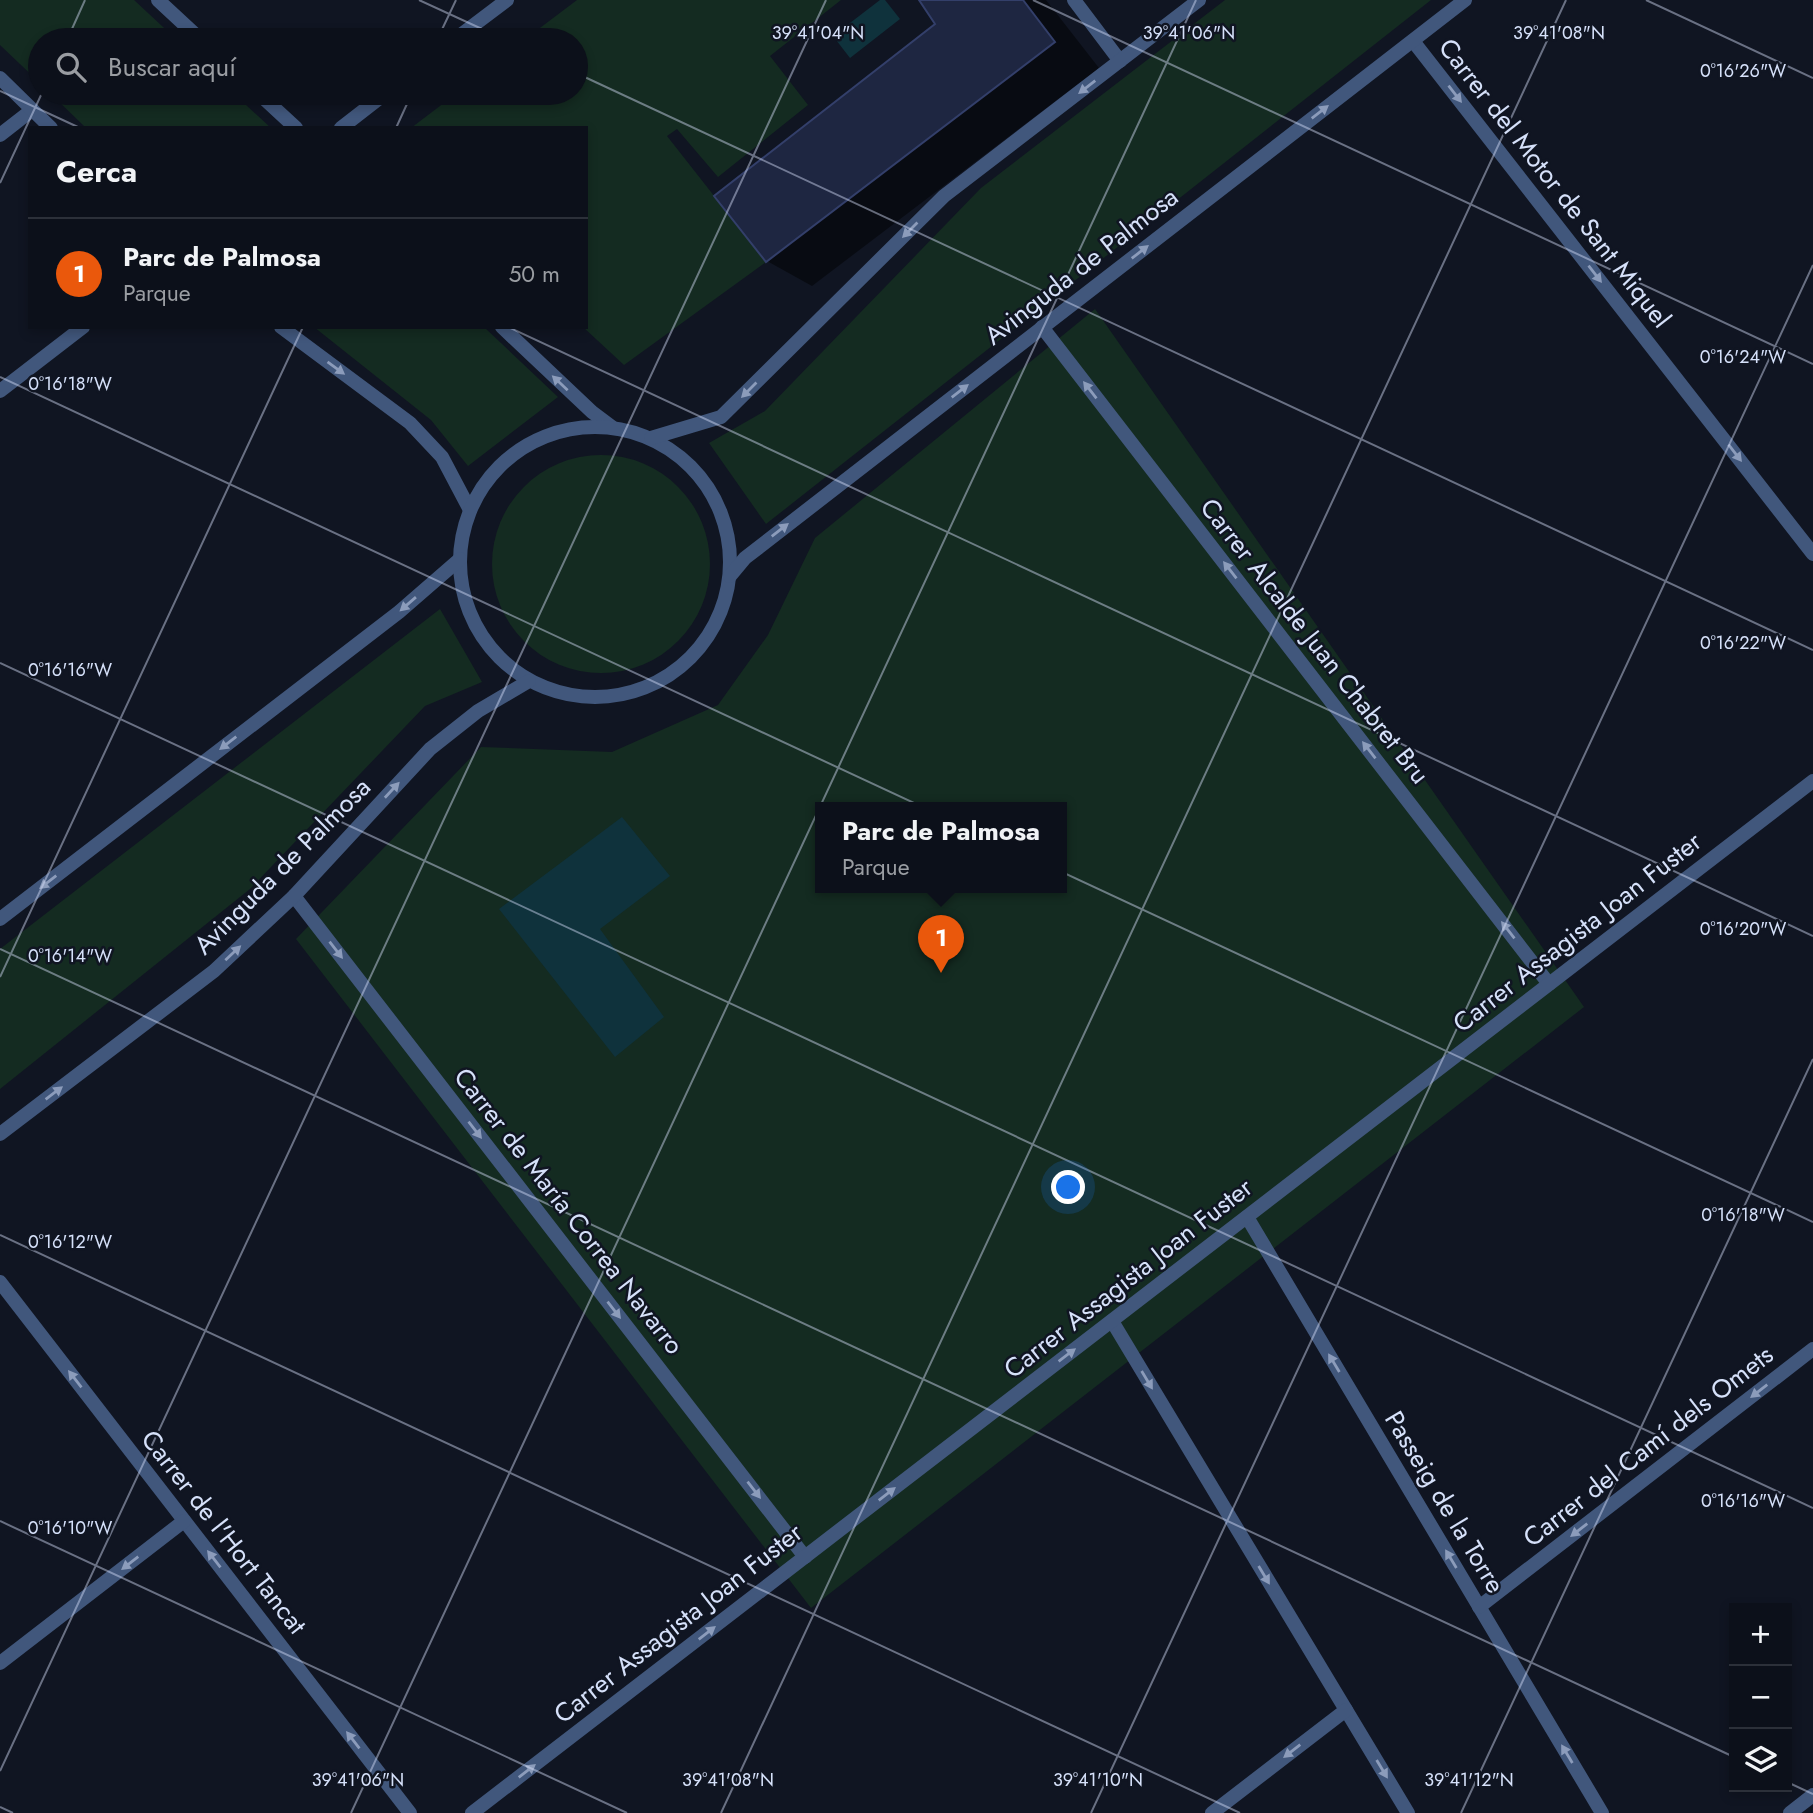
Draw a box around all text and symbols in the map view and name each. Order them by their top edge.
text: 39°41'04"N [772,20,864,46]
text: 39°41'06"N [1143,20,1235,46]
text: 39°41'08"N [1513,20,1605,46]
search box [28,28,588,105]
street label: Carrer del Motor de Sant Miquel [1430,30,1680,336]
icon: search [52,48,90,86]
text: Buscar aquí [108,48,236,86]
text: 0°16'26"W [1700,58,1786,84]
one-way arrow [1078,79,1096,94]
one-way arrow [1447,85,1462,103]
one-way arrow [1311,106,1329,120]
text: Cerca [56,150,137,193]
street label: Avinguda de Palmosa [976,178,1186,354]
one-way arrow [903,221,919,238]
text: Parc de Palmosa [123,238,321,276]
one-way arrow [1131,245,1149,259]
text: 1 [73,257,85,291]
text: 50 m [508,257,560,291]
one-way arrow [1587,264,1602,282]
text: Parque [123,276,191,310]
text: 0°16'24"W [1700,344,1786,370]
one-way arrow [326,361,345,375]
text: 0°16'18"W [28,371,112,397]
one-way arrow [552,375,569,391]
one-way arrow [1084,381,1098,399]
one-way arrow [741,382,758,398]
one-way arrow [951,384,969,398]
one-way arrow [1727,444,1742,462]
street label: Carrer Alcalde Juan Chabret Bru [1191,490,1439,792]
one-way arrow [771,523,789,538]
one-way arrow [1223,561,1237,579]
one-way arrow [399,596,417,612]
text: 0°16'22"W [1700,630,1786,656]
text: 0°16'16"W [28,657,112,683]
one-way arrow [219,736,237,750]
one-way arrow [1362,741,1376,759]
street label: Avinguda de Palmosa [185,769,379,963]
one-way arrow [384,781,400,799]
popup [815,802,1067,893]
text: Parc de Palmosa [842,812,1040,850]
street label: Carrer Assagista Joan Fuster [1444,823,1710,1041]
text: Parque [842,850,910,884]
one-way arrow [39,875,57,889]
pin: 1 [918,915,964,973]
text: 0°16'20"W [1700,916,1786,942]
one-way arrow [1501,921,1515,939]
one-way arrow [329,940,344,958]
text: 0°16'14"W [28,943,112,969]
one-way arrow [224,945,242,961]
street label: Carrer de María Correa Navarro [445,1060,693,1362]
one-way arrow [45,1086,64,1100]
one-way arrow [468,1120,483,1138]
street label: Carrer Assagista Joan Fuster [995,1169,1261,1387]
your location [1051,1170,1085,1204]
text: 0°16'18"W [1701,1202,1785,1228]
text: 0°16'12"W [28,1229,112,1255]
one-way arrow [607,1300,622,1318]
street label: Carrer del Camí dels Omets [1515,1336,1781,1556]
one-way arrow [1058,1348,1076,1363]
one-way arrow [1328,1354,1340,1373]
one-way arrow [1140,1370,1153,1389]
one-way arrow [68,1371,83,1389]
one-way arrow [1750,1383,1768,1397]
street label: Passeig de la Torre [1376,1404,1514,1600]
street label: Carrer de l'Hort Tancat [132,1422,316,1643]
one-way arrow [746,1480,761,1498]
one-way arrow [878,1487,896,1501]
text: 0°16'16"W [1701,1488,1785,1514]
street label: Carrer Assagista Joan Fuster [545,1514,811,1732]
text: 0°16'10"W [28,1515,112,1541]
one-way arrow [1570,1522,1588,1536]
one-way arrow [1444,1549,1457,1568]
one-way arrow [206,1551,221,1569]
one-way arrow [121,1555,139,1569]
one-way arrow [1258,1565,1270,1584]
map controls [1729,1603,1792,1792]
button: + [1729,1603,1792,1666]
one-way arrow [697,1625,715,1640]
button: − [1729,1666,1792,1729]
button: layers [1729,1729,1792,1792]
one-way arrow [345,1731,360,1749]
one-way arrow [1283,1744,1301,1759]
one-way arrow [1561,1745,1573,1764]
one-way arrow [1375,1760,1388,1779]
one-way arrow [517,1764,535,1779]
text: 39°41'06"N [312,1767,404,1793]
text: 39°41'08"N [682,1767,774,1793]
text: 39°41'10"N [1053,1767,1143,1793]
text: 39°41'12"N [1424,1767,1514,1793]

